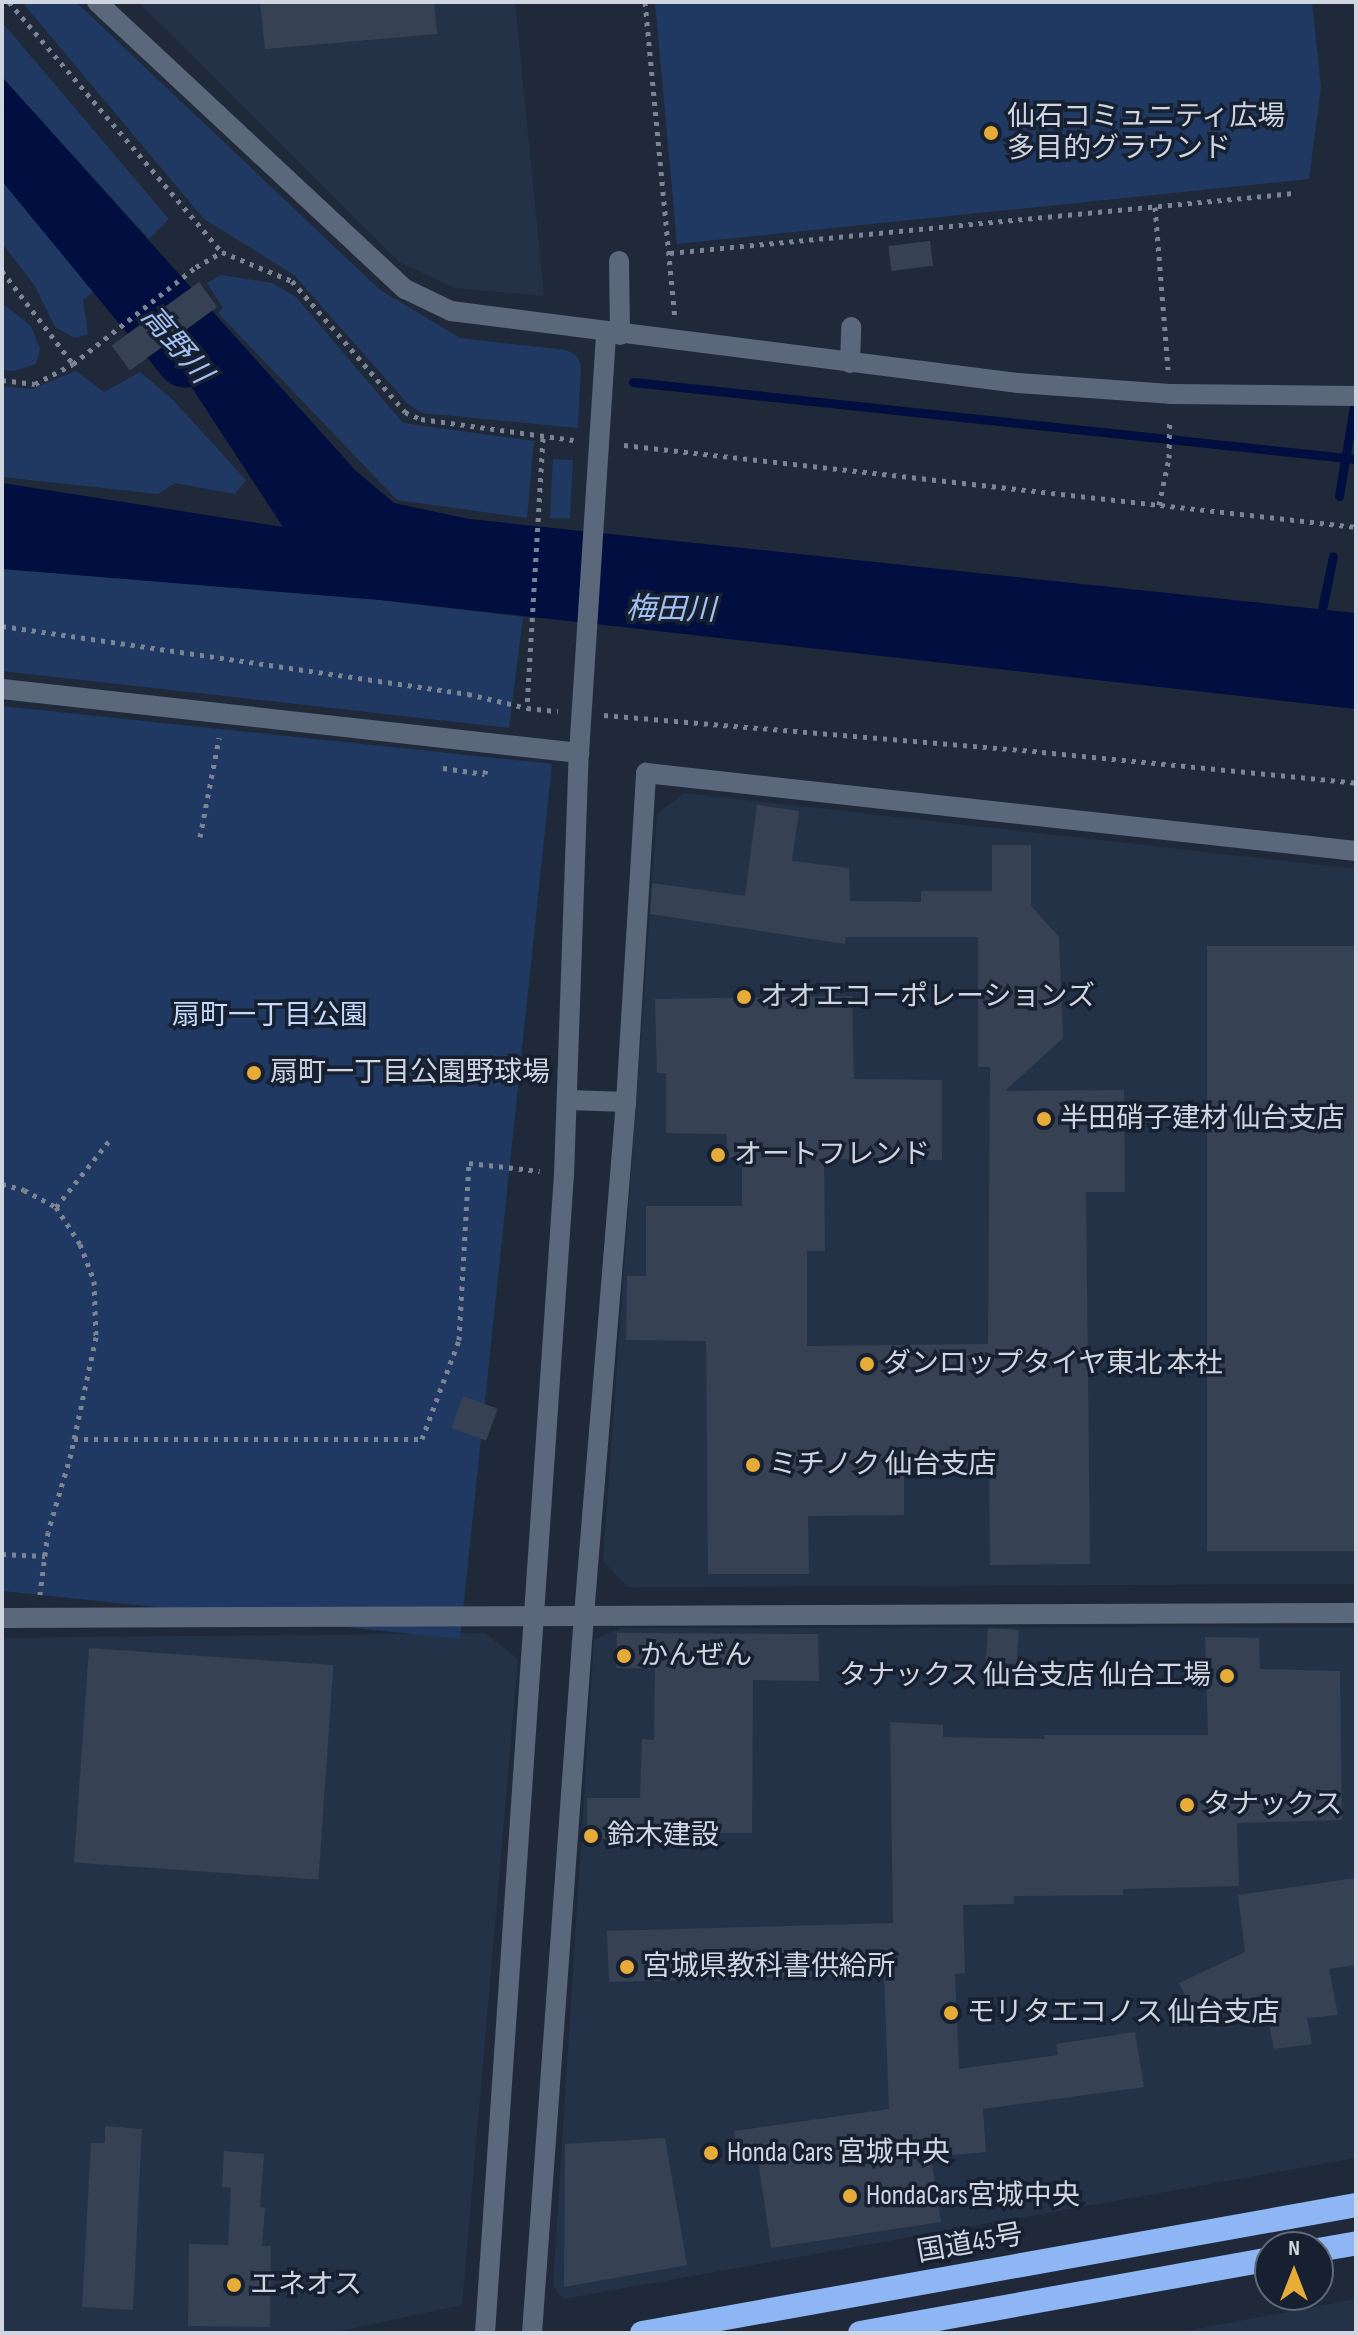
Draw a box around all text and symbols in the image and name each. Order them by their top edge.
place label: 仙石コミュニティ広場 多目的グラウンド [1007,100,1287,166]
marker: 仙石コミュニティ広場 多目的グラウンド [982,124,1000,142]
water label: 高野川 [133,299,219,391]
water label: 梅田川 [626,591,716,629]
place label: オオエコーポレーションズ [760,980,1096,1014]
marker: オオエコーポレーションズ [735,988,753,1006]
park label: 扇町一丁目公園 [172,999,368,1033]
place label: 扇町一丁目公園野球場 [270,1056,550,1090]
marker: 扇町一丁目公園野球場 [245,1064,263,1082]
place label: 半田硝子建材 仙台支店 [1060,1102,1344,1136]
marker: 半田硝子建材 仙台支店 [1035,1110,1053,1128]
place label: オートフレンド [734,1138,930,1172]
marker: オートフレンド [709,1146,727,1164]
place label: ダンロップタイヤ東北 本社 [883,1347,1223,1381]
marker: ダンロップタイヤ東北 本社 [858,1355,876,1373]
place label: ミチノク 仙台支店 [769,1448,997,1482]
marker: ミチノク 仙台支店 [744,1456,762,1474]
place label: かんぜん [640,1639,752,1673]
marker: かんぜん [615,1647,633,1665]
place label: タナックス 仙台支店 仙台工場 [838,1659,1211,1693]
marker: タナックス 仙台支店 仙台工場 [1218,1667,1236,1685]
place label: タナックス [1203,1788,1343,1822]
marker: タナックス [1178,1796,1196,1814]
place label: 鈴木建設 [607,1819,719,1853]
marker: 鈴木建設 [582,1827,600,1845]
place label: 宮城県教科書供給所 [643,1950,895,1984]
marker: 宮城県教科書供給所 [618,1958,636,1976]
place label: モリタエコノス 仙台支店 [967,1996,1279,2030]
marker: モリタエコノス 仙台支店 [942,2004,960,2022]
place label: Honda Cars 宮城中央 [727,2136,950,2170]
marker: Honda Cars 宮城中央 [702,2144,720,2162]
place label: HondaCars宮城中央 [866,2179,1080,2213]
marker: HondaCars宮城中央 [841,2187,859,2205]
street label: 国道45号 [914,2218,1026,2270]
north arrow [1254,2231,1334,2311]
text: N [1288,2235,1300,2262]
place label: エネオス [250,2268,362,2302]
marker: エネオス [225,2276,243,2294]

